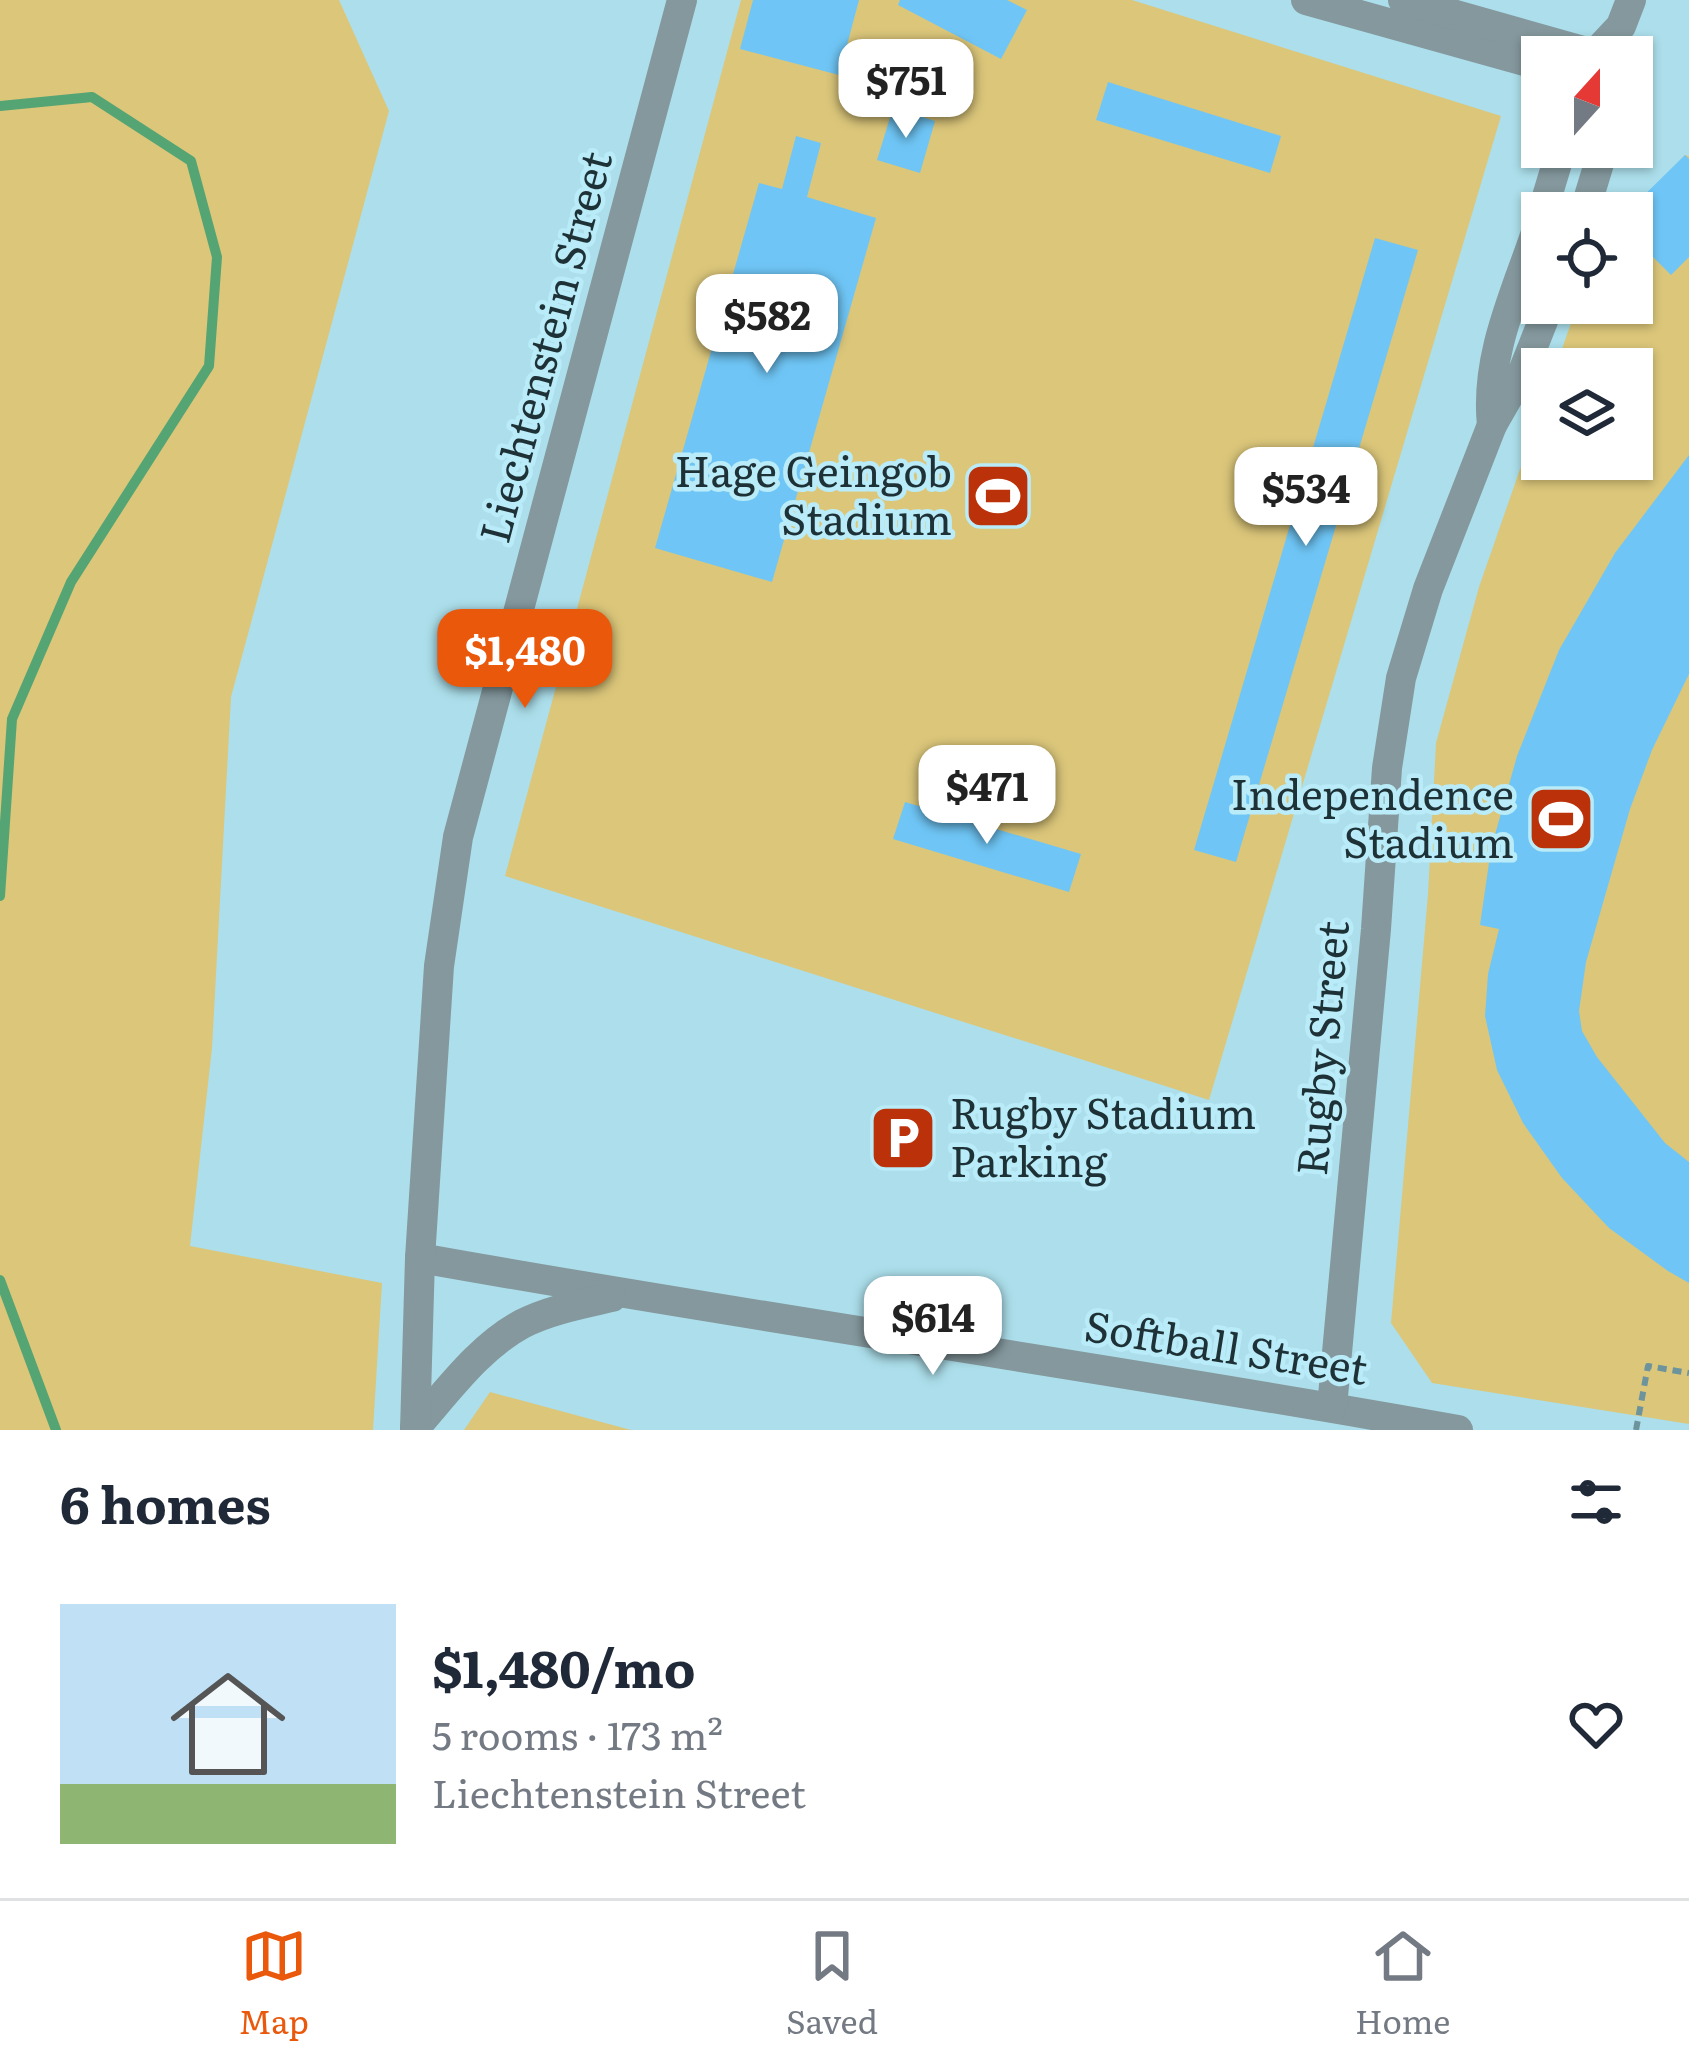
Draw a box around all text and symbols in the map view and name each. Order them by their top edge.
north arrow [1521,36,1653,168]
map controls [1521,36,1653,480]
pin: $751 [835,39,977,141]
text: $751 [865,49,947,107]
street label: Liechtenstein Street [461,144,625,549]
button: locate [1521,192,1653,324]
pin: $582 [696,274,838,376]
text: $582 [723,284,811,342]
button: layers [1521,348,1653,480]
place label: Hage Geingob Stadium [675,438,952,548]
pin: $534 [1235,447,1377,549]
text: $534 [1261,457,1351,515]
sports icon: Hage Geingob Stadium [963,461,1033,531]
pin: $1,480 [427,609,623,711]
text: $1,480 [464,619,586,677]
pin: $471 [916,745,1058,847]
text: $471 [946,755,1028,813]
place label: Independence Stadium [1231,761,1514,871]
sports icon: Independence Stadium [1526,784,1596,854]
street label: Rugby Street [1278,918,1362,1178]
place label: Rugby Stadium Parking [950,1080,1256,1190]
parking icon: Rugby Stadium Parking [868,1103,938,1173]
pin: $614 [862,1276,1004,1378]
text: $614 [891,1286,975,1344]
street label: Softball Street [1081,1292,1372,1398]
text: 6 homes [60,1464,271,1540]
icon: filters [1563,1469,1629,1535]
text: $1,480/mo [432,1628,696,1704]
icon: home [156,1652,300,1796]
icon: heart [1563,1691,1629,1757]
text: 5 rooms · 173 m² [432,1704,723,1762]
text: Liechtenstein Street [432,1762,806,1820]
tab: Map [239,1923,309,2044]
tab: Saved [786,1923,878,2044]
tab: Home [1355,1923,1450,2044]

